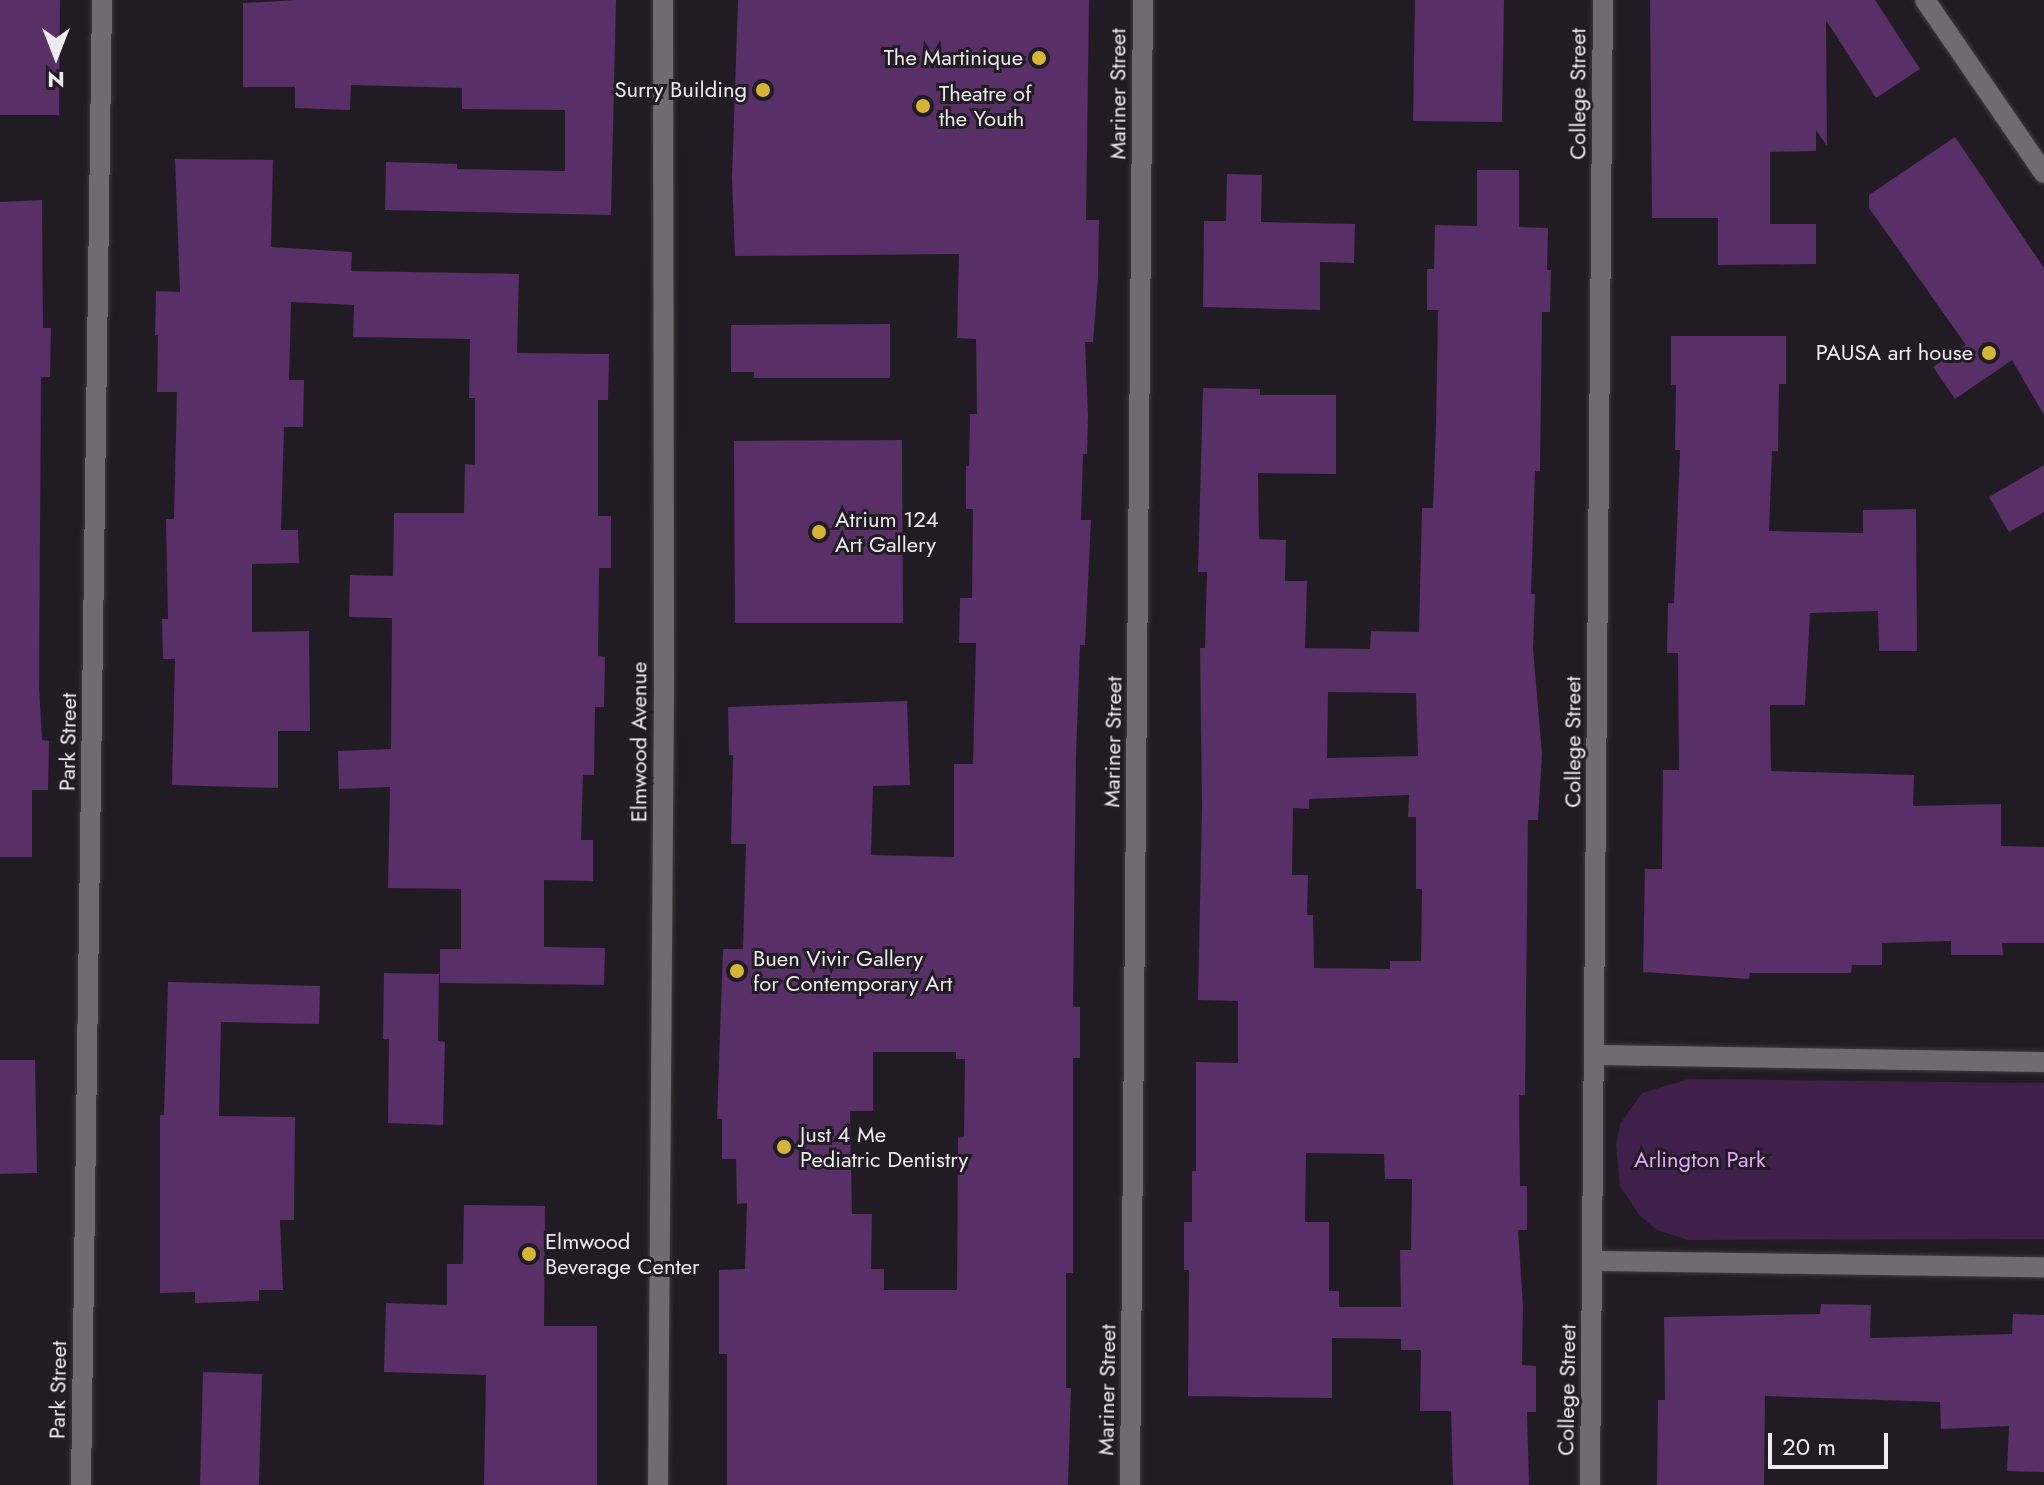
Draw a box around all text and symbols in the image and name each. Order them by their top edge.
north arrow [16,16,96,96]
street label: Mariner Street [1105,28,1131,160]
street label: College Street [1565,28,1591,160]
place label: The Martinique [884,45,1023,71]
marker: The Martinique [1030,49,1048,67]
text: N [47,64,65,96]
place label: Surry Building [614,77,747,103]
place label: Theatre of the Youth [939,80,1031,132]
marker: Surry Building [754,81,772,99]
marker: Theatre of the Youth [914,97,932,115]
place label: PAUSA art house [1816,340,1973,366]
marker: PAUSA art house [1980,344,1998,362]
place label: Atrium 124 Art Gallery [835,506,939,558]
marker: Atrium 124 Art Gallery [810,523,828,541]
street label: Elmwood Avenue [626,662,652,822]
street label: Mariner Street [1099,676,1127,808]
street label: College Street [1560,676,1586,808]
street label: Park Street [54,693,82,791]
place label: Buen Vivir Gallery for Contemporary Art [753,945,952,996]
marker: Buen Vivir Gallery for Contemporary Art [728,962,746,980]
place label: Just 4 Me Pediatric Dentistry [800,1121,968,1172]
marker: Just 4 Me Pediatric Dentistry [775,1138,793,1156]
park label: Arlington Park [1634,1147,1766,1173]
place label: Elmwood Beverage Center [545,1228,700,1280]
marker: Elmwood Beverage Center [520,1245,538,1263]
street label: Mariner Street [1093,1324,1121,1456]
street label: College Street [1553,1324,1581,1456]
street label: Park Street [44,1341,72,1439]
scale bar [1772,1417,1892,1467]
text: 20 m [1782,1429,1836,1464]

